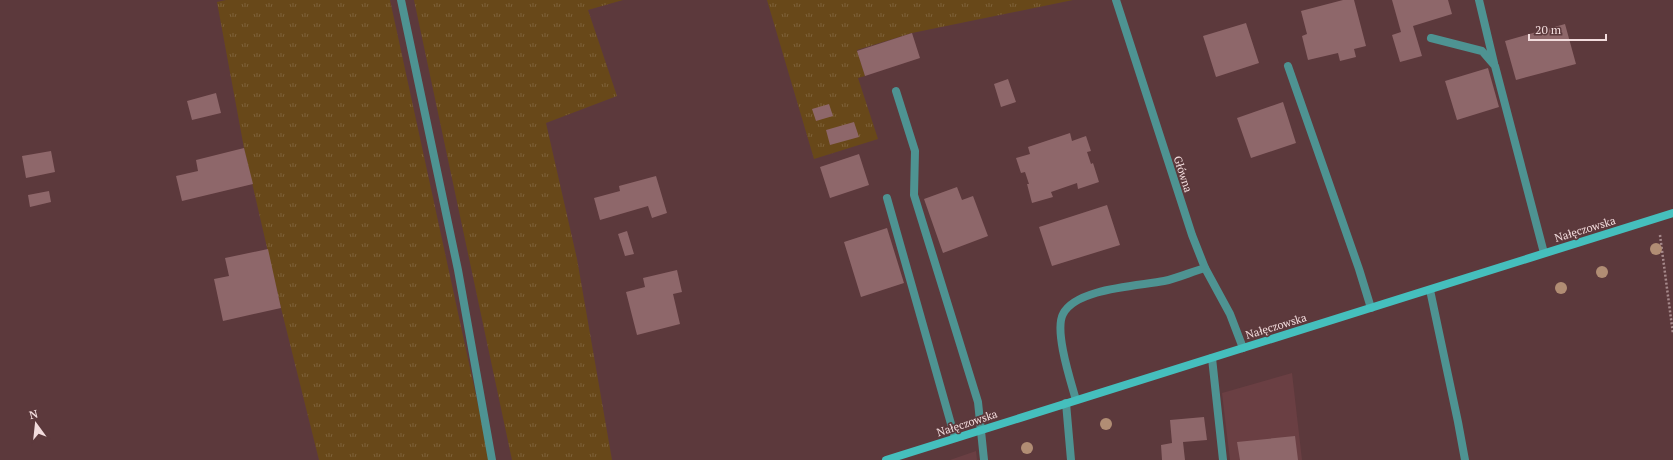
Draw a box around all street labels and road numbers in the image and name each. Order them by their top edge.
street label: Główna [1171,154,1196,194]
street label: Nałęczowska [1553,213,1618,245]
street label: Nałęczowska [1244,310,1309,342]
street label: Nałęczowska [935,406,999,439]

